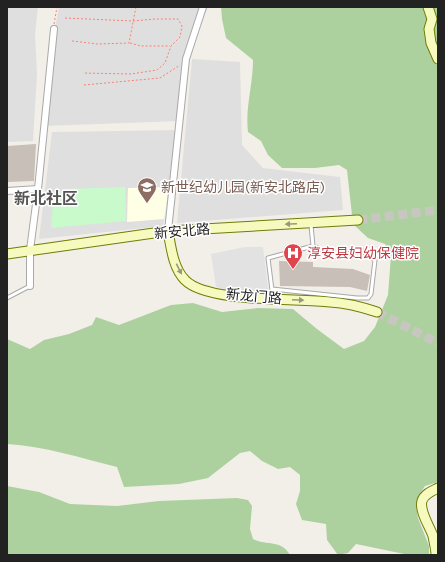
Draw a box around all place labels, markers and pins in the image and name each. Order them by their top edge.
school or university icon: 新世纪幼儿园(新安北路店) [136,176,158,204]
place label: 新世纪幼儿园(新安北路店) [161,179,325,196]
hospital icon: 淳安县妇幼保健院 [282,242,304,270]
place label: 淳安县妇幼保健院 [307,245,419,262]

